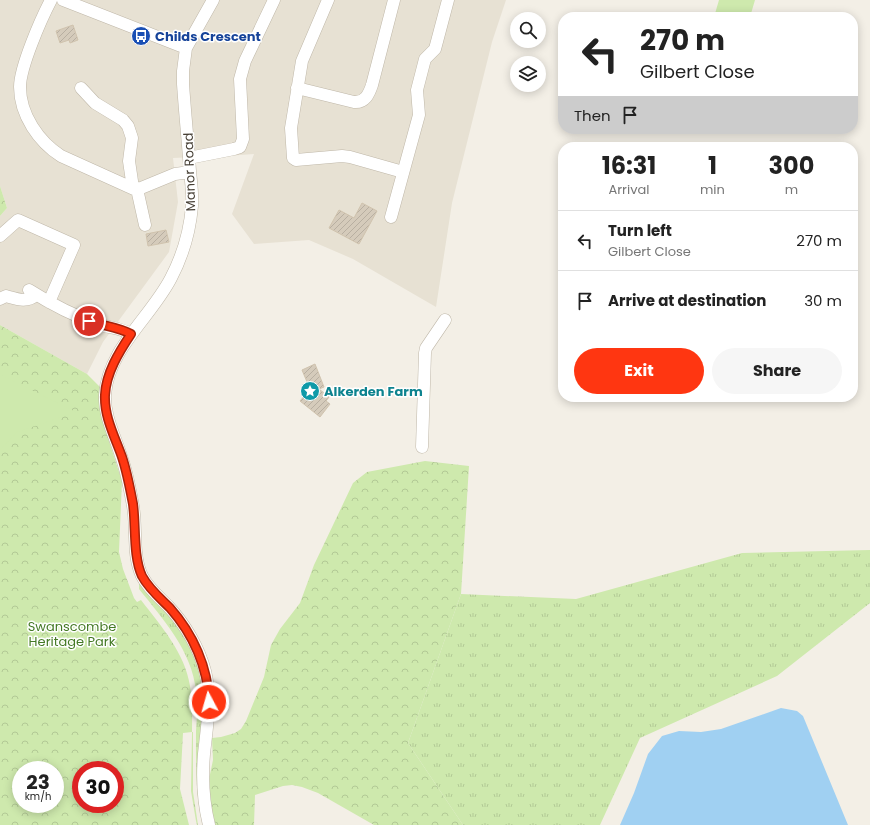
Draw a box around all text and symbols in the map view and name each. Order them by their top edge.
map controls [510,12,546,92]
button: search [510,12,546,48]
text: 270 m [640,21,725,60]
bus stop icon: Childs Crescent [130,25,152,47]
place label: Childs Crescent [155,27,261,46]
icon: left [574,28,626,80]
button: layers [510,56,546,92]
text: Gilbert Close [640,59,755,84]
icon: arrive [619,104,641,126]
text: Then [574,105,611,126]
street label: Manor Road [179,132,200,212]
text: 16:31 [602,149,656,182]
text: 1 [708,149,717,182]
text: 300 [769,149,814,182]
text: Arrival [609,180,649,199]
text: min [700,180,725,199]
text: m [785,180,798,199]
text: Turn left [608,220,672,241]
icon: left [574,230,596,252]
text: 270 m [796,230,842,251]
text: Gilbert Close [608,242,691,261]
icon: arrive [574,290,596,312]
text: Arrive at destination [608,290,766,311]
text: 30 m [804,290,842,311]
pin [72,304,106,338]
icon: arrive [78,310,100,332]
button: Exit [574,348,704,394]
button: Share [712,348,842,394]
place icon: Alkerden Farm [299,380,321,402]
place label: Alkerden Farm [324,382,423,401]
park label: Swanscombe Heritage Park [28,617,116,651]
position arrow [188,681,230,723]
speed limit sign: 30 [72,761,124,813]
text: 23 [26,768,50,796]
text: km/h [25,789,51,804]

